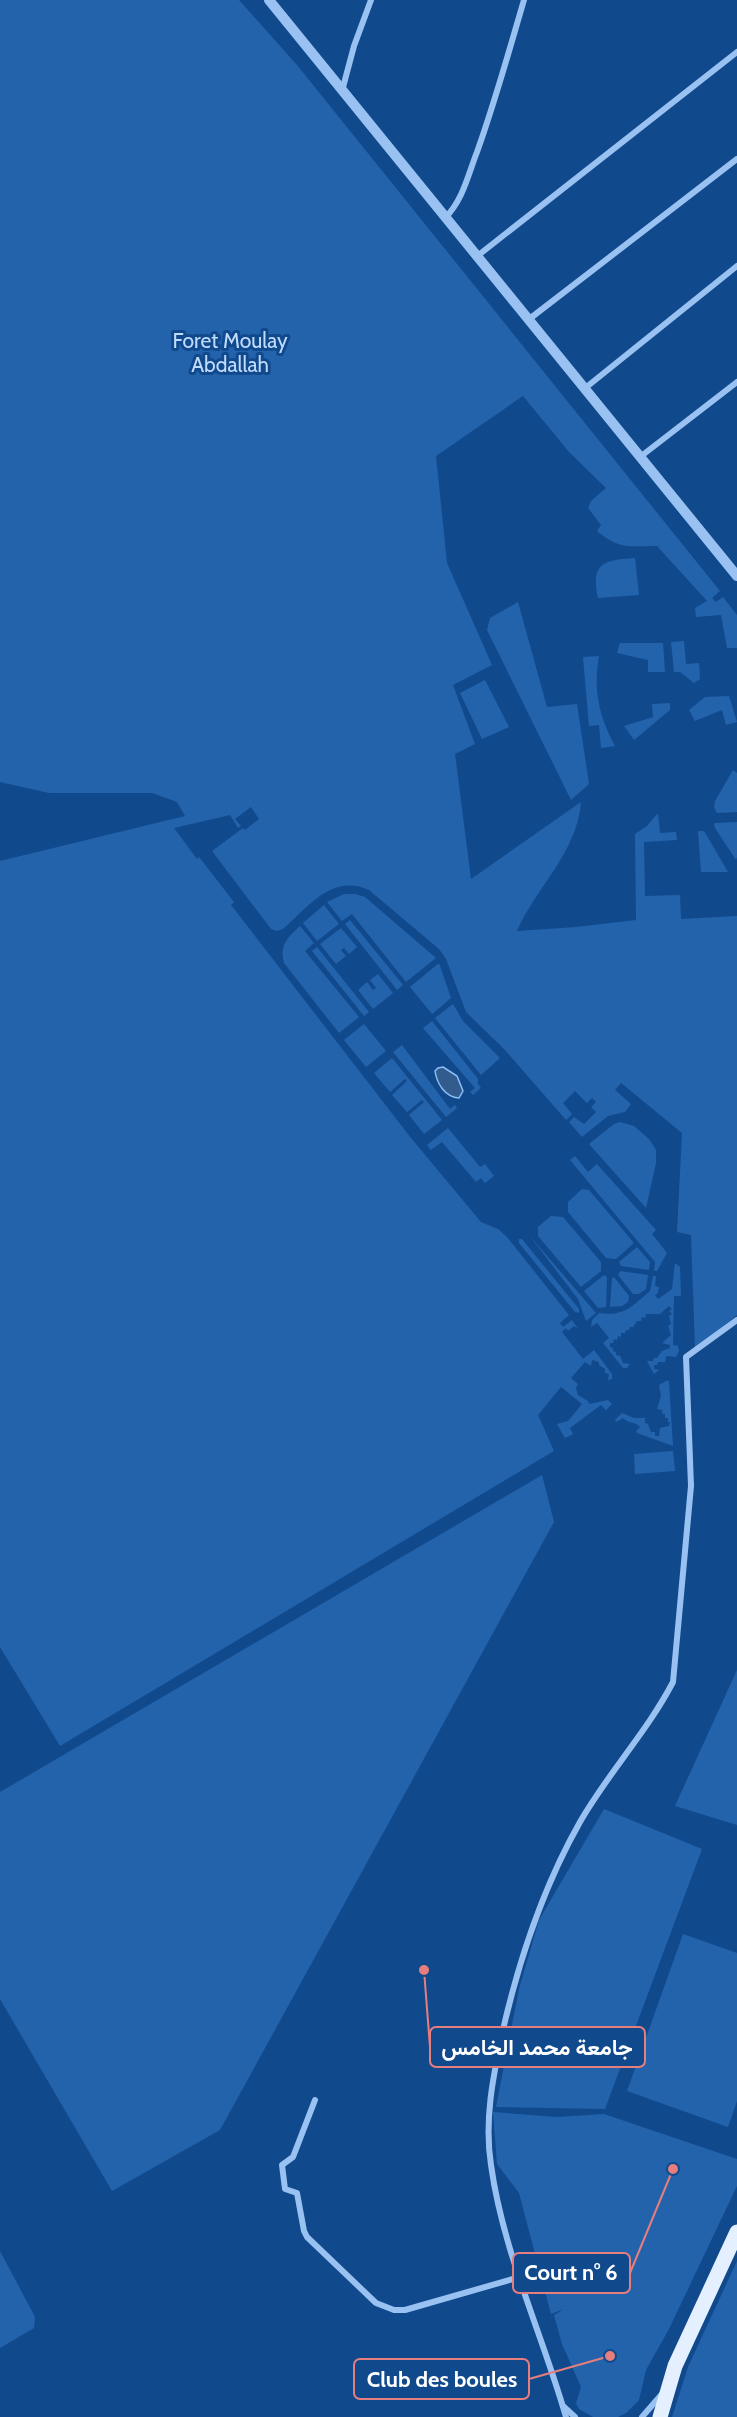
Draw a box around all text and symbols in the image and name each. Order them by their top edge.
park label: Foret Moulay Abdallah [172,328,288,377]
callout: جامعة محمد الخامس [430,2027,645,2067]
text: جامعة محمد الخامس [441,2034,633,2061]
callout: Court n° 6 [513,2253,630,2293]
text: Court n° 6 [524,2259,618,2286]
callout: Club des boules [354,2359,529,2399]
text: Club des boules [367,2366,517,2393]

